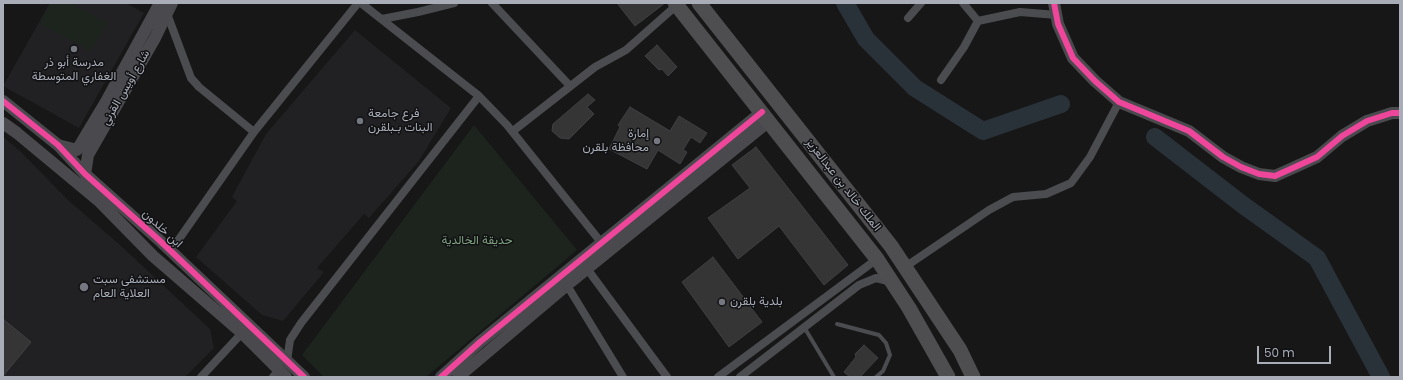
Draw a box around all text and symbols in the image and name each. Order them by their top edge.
marker: مدرسة أبو ذر الغفاري المتوسطة [69,44,79,54]
street label: شارع أويس القرني [99,48,153,128]
place label: مدرسة أبو ذر الغفاري المتوسطة [32,56,116,84]
place label: فرع جامعة البنات بـبلقرن [368,107,432,135]
marker: فرع جامعة البنات بـبلقرن [355,116,365,126]
place label: إمارة محافظة بلقرن [583,127,649,155]
marker: إمارة محافظة بلقرن [652,136,662,146]
street label: الملك خالد بن عبدالعزيز [802,136,884,234]
street label: ابن خلدون [139,207,185,251]
park label: حديقة الخالدية [442,234,512,248]
place label: مستشفى سبت العلاية العام [93,273,166,301]
marker: مستشفى سبت العلاية العام [78,281,90,293]
place label: بلدية بلقرن [730,295,783,309]
marker: بلدية بلقرن [717,297,727,307]
scale bar [1259,338,1333,364]
text: 50 m [1264,344,1295,361]

